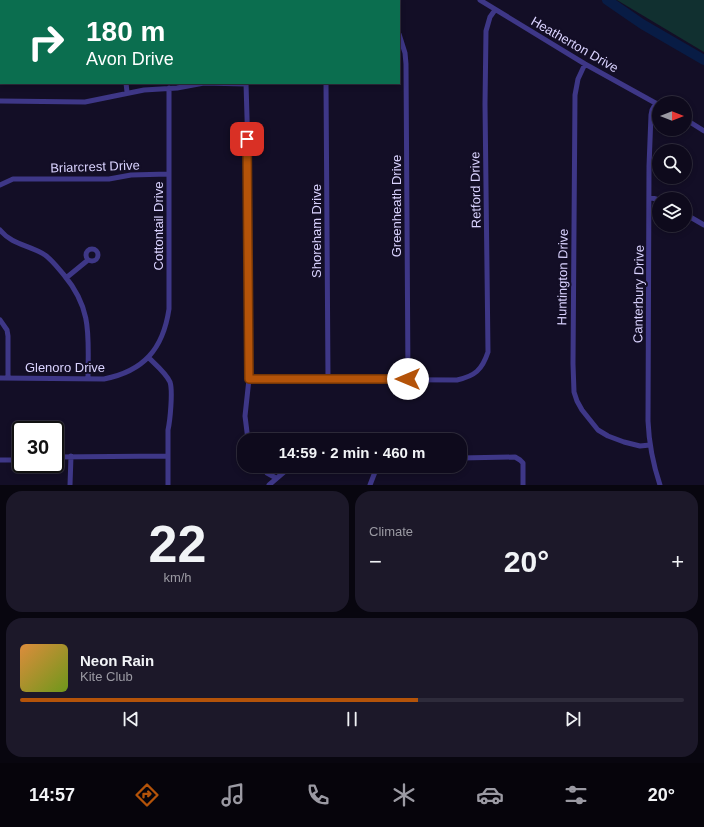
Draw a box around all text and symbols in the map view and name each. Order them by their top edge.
street label: Heatherton Drive [528,13,621,75]
icon: right [20,16,72,68]
text: 180 m [86,16,165,47]
text: Avon Drive [86,49,174,69]
north arrow [652,96,692,136]
map controls [652,96,692,232]
pin [230,122,264,156]
icon: arrive [236,128,258,150]
button: search [652,144,692,184]
street label: Retford Drive [467,152,484,228]
street label: Greenheath Drive [389,155,404,257]
street label: Briarcrest Drive [50,157,140,176]
street label: Cottontail Drive [151,182,166,270]
street label: Shoreham Drive [309,184,324,278]
button: layers [652,192,692,232]
street label: Huntington Drive [554,228,571,326]
street label: Canterbury Drive [630,245,647,343]
position arrow [387,358,429,400]
street label: Glenoro Drive [25,360,105,375]
speed limit sign: 30 [12,421,64,473]
text: 14:59 · 2 min · 460 m [279,444,425,461]
text: 22 [149,515,206,573]
text: Climate [369,524,413,539]
text: 20° [504,545,549,578]
text: − [369,549,382,574]
text: + [671,549,684,574]
text: km/h [163,570,192,585]
text: Neon Rain [80,652,154,669]
text: Kite Club [80,669,133,684]
icon: previous [120,708,142,730]
icon: pause [341,708,363,730]
icon: next [562,708,584,730]
icon: directions [133,781,161,809]
icon: music [219,781,247,809]
icon: phone [304,781,332,809]
icon: climate [390,781,418,809]
icon: car [476,781,504,809]
icon: filters [562,781,590,809]
text: 14:57 [29,785,75,805]
text: 20° [648,785,675,805]

